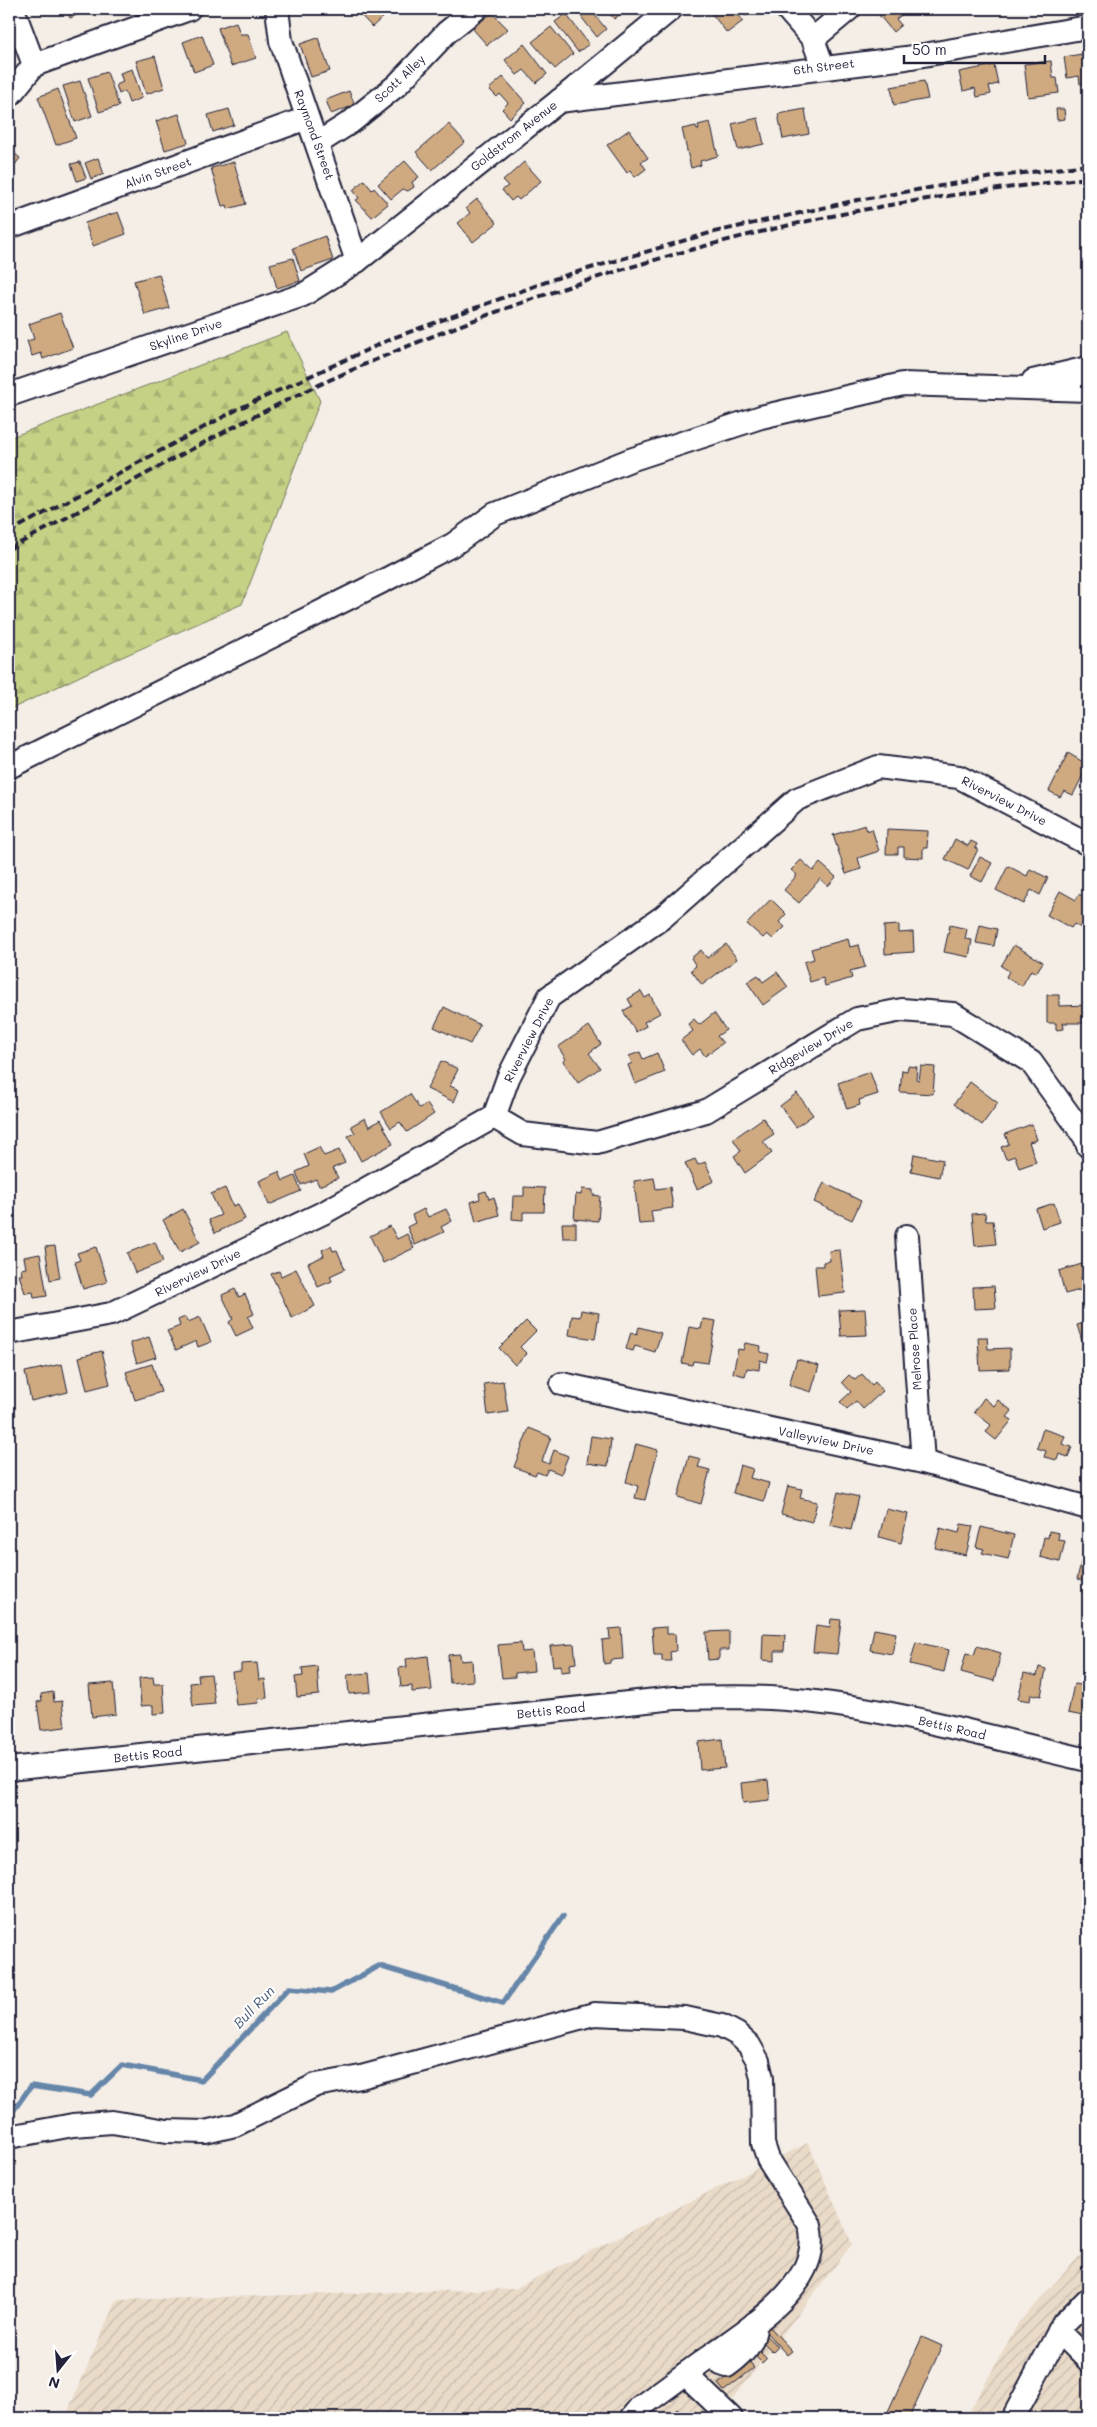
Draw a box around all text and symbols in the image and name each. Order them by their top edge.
scale bar [904,32,1046,64]
text: 50 m [912,39,947,59]
street label: Scott Alley [371,51,428,106]
street label: 6th Street [792,54,855,78]
street label: Raymond Street [291,88,339,182]
street label: Goldstrom Avenue [467,96,560,174]
street label: Alvin Street [122,153,193,192]
street label: Skyline Drive [147,314,224,354]
street label: Riverview Drive [959,772,1050,828]
street label: Riverview Drive [500,994,556,1085]
street label: Ridgeview Drive [765,1015,856,1078]
street label: Riverview Drive [152,1244,243,1300]
street label: Melrose Place [903,1307,925,1391]
street label: Valleyview Drive [777,1422,875,1458]
street label: Bettis Road [516,1698,586,1722]
street label: Bettis Road [917,1712,988,1743]
street label: Bettis Road [113,1742,183,1766]
water label: Bull Run [229,1981,279,2032]
north arrow [32,2344,82,2394]
text: N [46,2372,62,2394]

